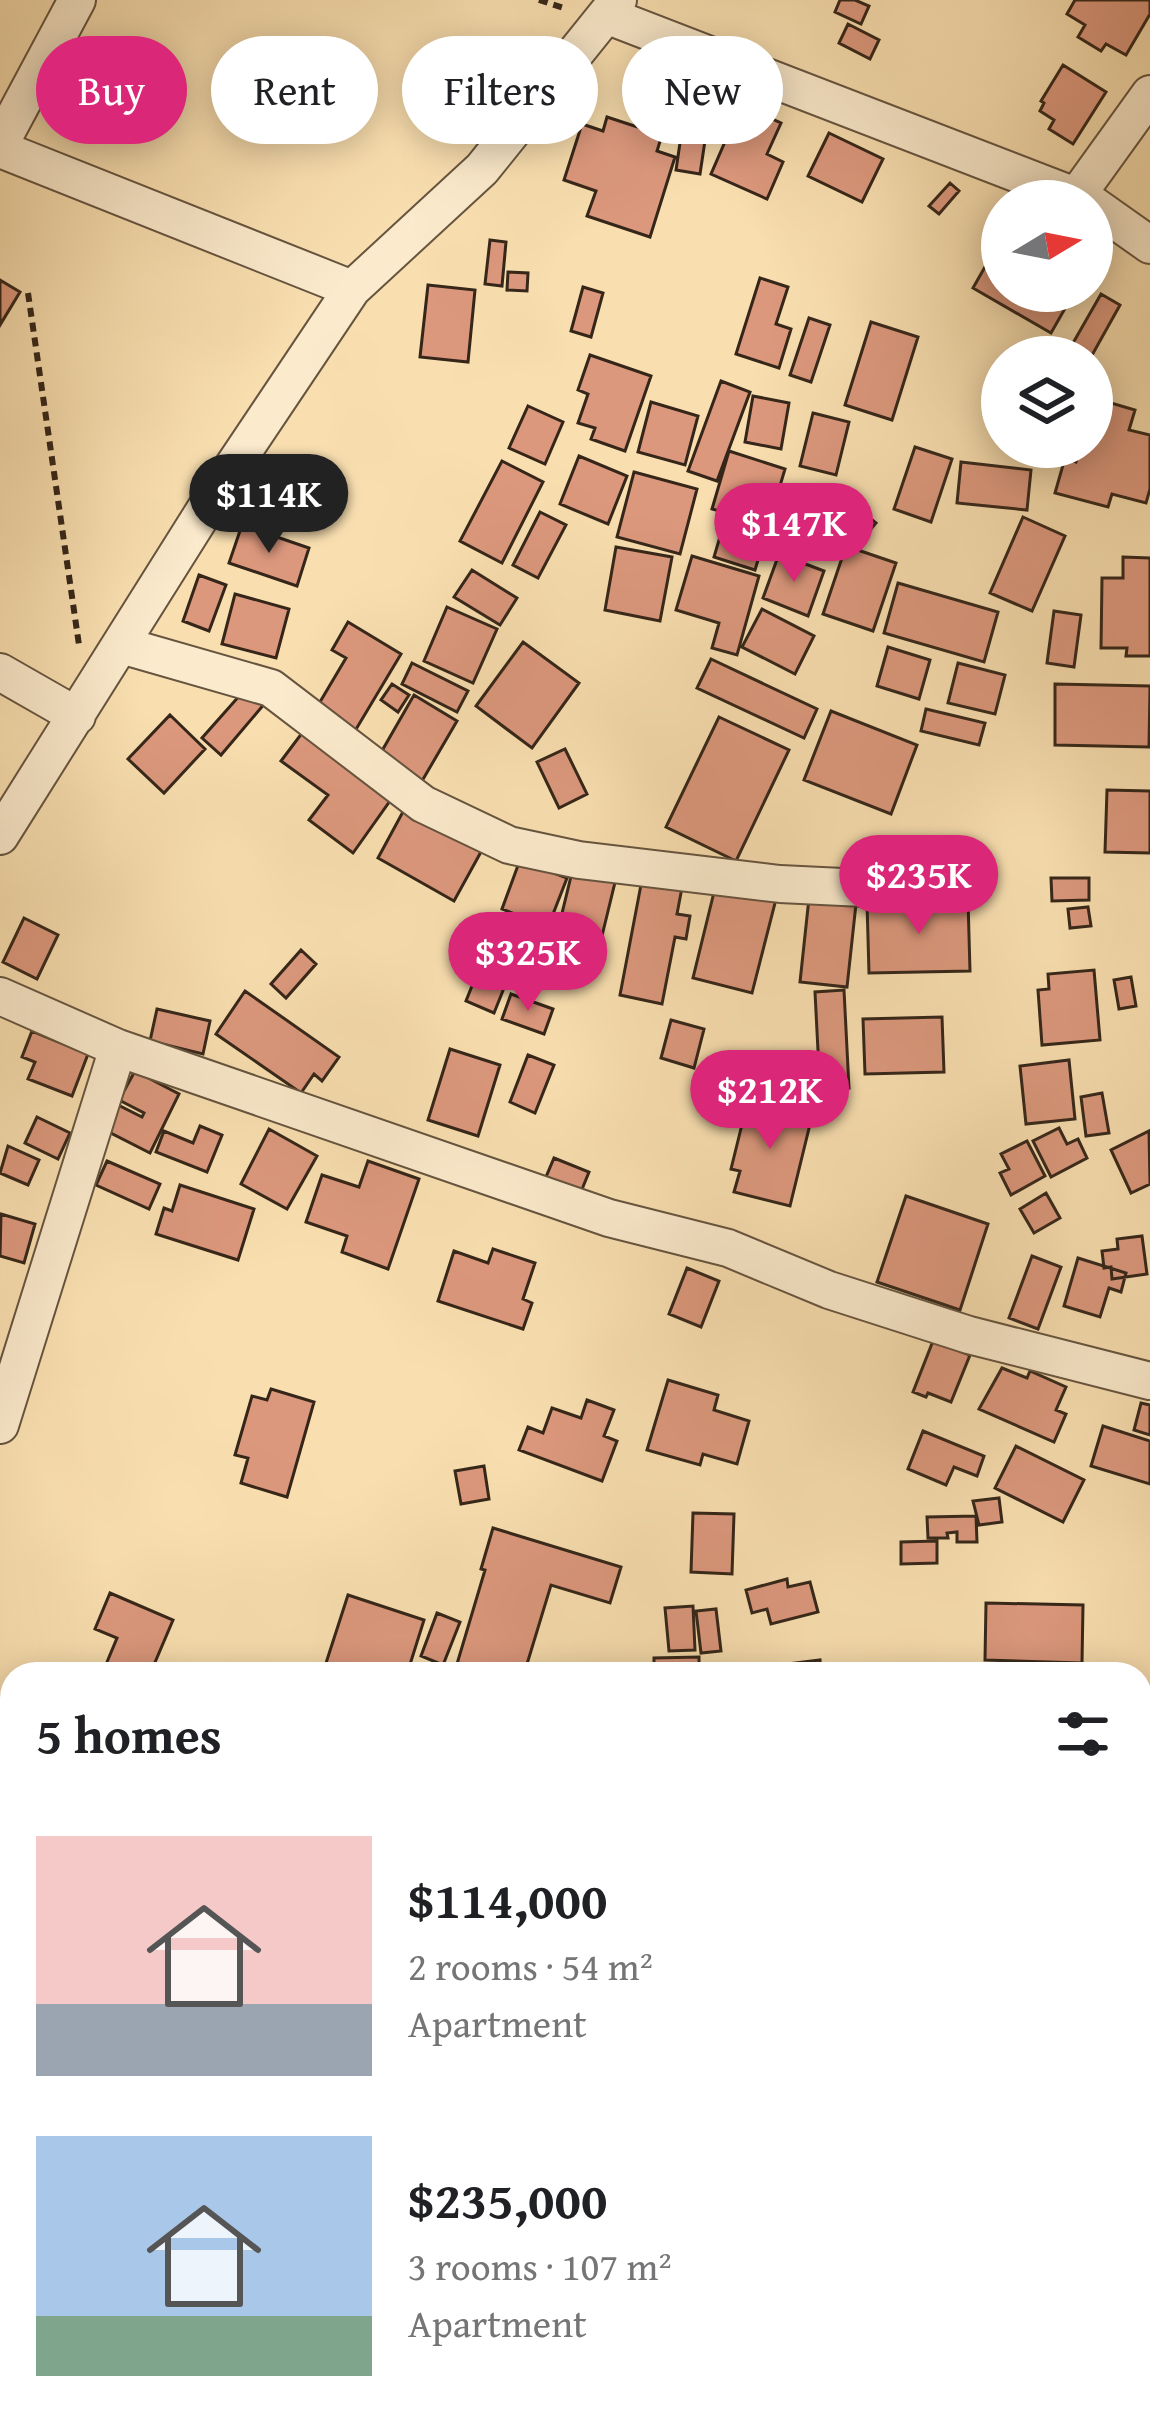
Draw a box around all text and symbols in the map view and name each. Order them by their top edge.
chip: Buy [36,36,187,144]
chip: Rent [211,36,378,144]
chip: Filters [402,36,598,144]
chip: New [622,36,783,144]
north arrow [981,180,1113,312]
map controls [981,180,1113,468]
button: layers [981,336,1113,468]
pin: $114K [185,454,353,556]
text: $114K [216,464,322,521]
pin: $147K [710,483,878,585]
text: $147K [741,493,847,550]
pin: $235K [835,835,1003,937]
text: $235K [866,845,972,902]
pin: $325K [444,912,612,1014]
text: $325K [475,922,581,979]
pin: $212K [686,1050,854,1152]
text: $212K [717,1060,823,1117]
text: 5 homes [36,1697,222,1772]
icon: filters [1050,1701,1116,1767]
text: $114,000 [408,1862,607,1937]
icon: home [132,1884,276,2028]
text: 2 rooms · 54 m² [408,1937,653,1994]
text: Apartment [408,1994,587,2051]
text: $235,000 [408,2162,607,2237]
icon: home [132,2184,276,2328]
text: 3 rooms · 107 m² [408,2237,672,2294]
text: Apartment [408,2294,587,2351]

